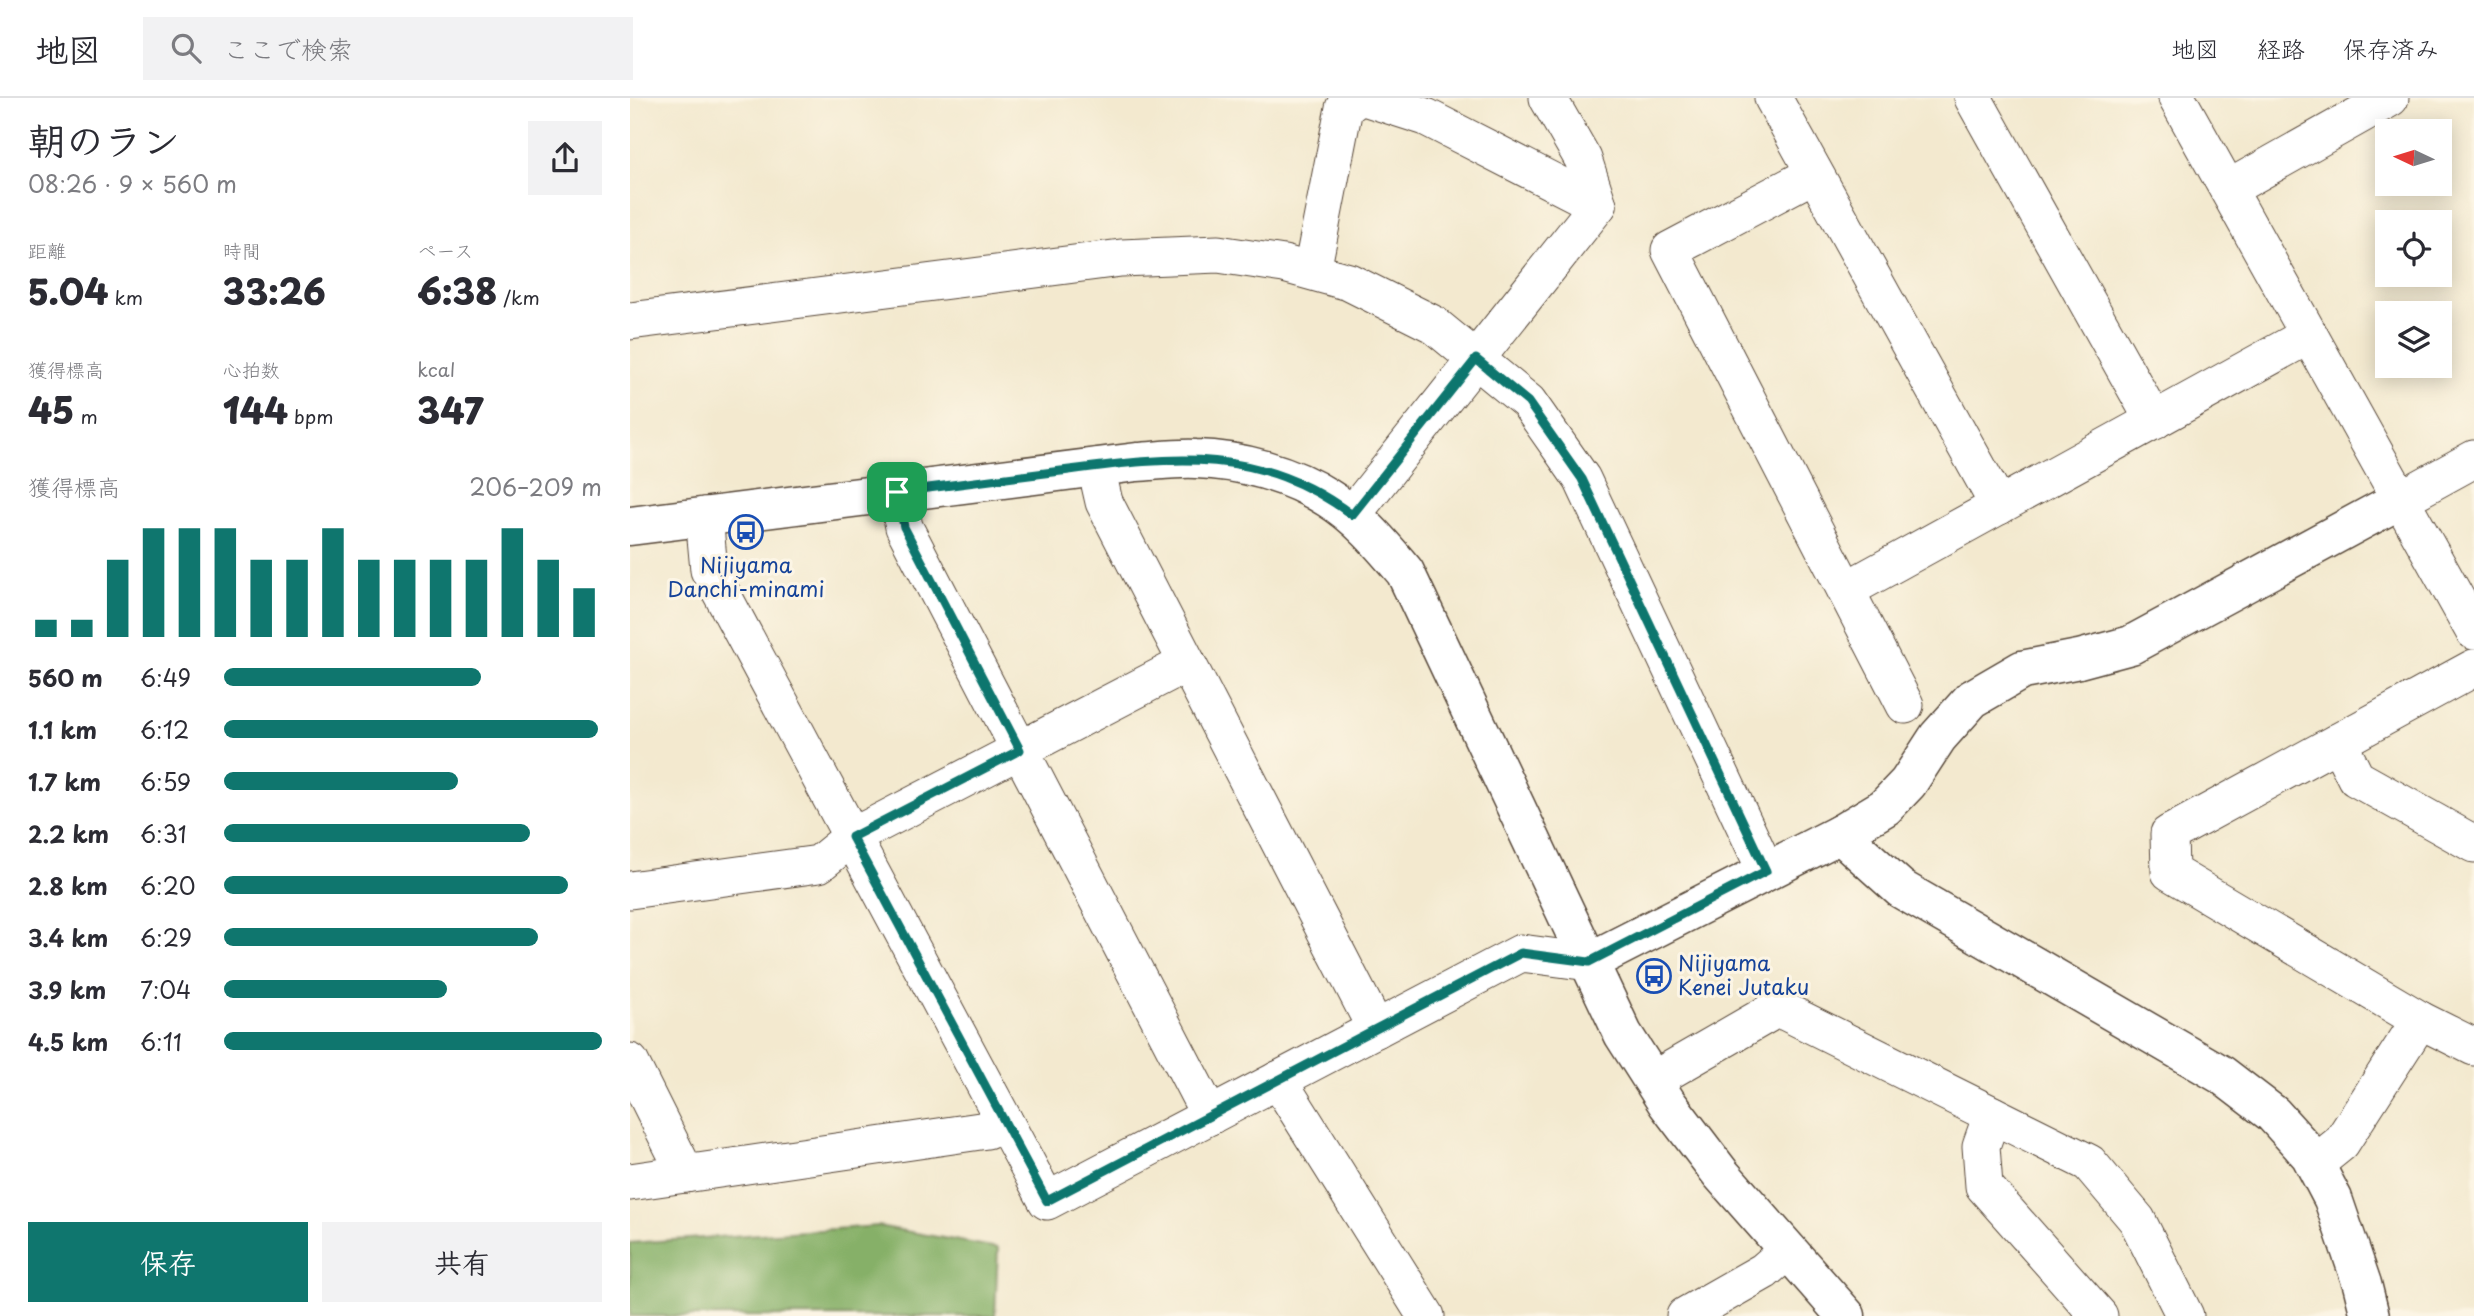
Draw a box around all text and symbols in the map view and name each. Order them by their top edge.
search box [143,17,633,80]
text: 地図 [35,23,101,73]
icon: search [167,29,205,67]
text: ここで検索 [223,29,353,68]
text: 地図 [2171,30,2219,66]
text: 経路 [2257,30,2305,66]
text: 保存済み [2343,30,2439,66]
text: 朝のラン [28,111,180,168]
north arrow [2375,119,2452,196]
map controls [2375,119,2452,378]
button: share [528,121,602,195]
text: 08:26 · 9 × 560 m [28,166,237,201]
button: locate [2375,210,2452,287]
text: 距離 [28,236,66,264]
text: 時間 [223,236,261,264]
text: ペース [417,236,473,264]
text: 5.04 [28,264,108,317]
text: 33:26 [223,264,326,317]
text: 6:38 [417,264,497,317]
text: km [108,283,143,311]
text: /km [497,283,540,311]
button: layers [2375,301,2452,378]
text: 獲得標高 [28,355,104,383]
text: 心拍数 [223,355,280,383]
text: kcal [417,355,455,383]
text: 45 [28,383,74,436]
text: 144 [223,383,288,436]
text: 347 [417,383,484,436]
text: m [74,402,98,430]
text: bpm [288,402,334,430]
pin [867,462,927,522]
text: 獲得標高 [28,469,120,504]
text: 206–209 m [469,469,602,504]
icon: arrive [878,473,916,511]
bus stop icon: Nijiyama Danchi-minami [727,513,765,551]
place label: Nijiyama Danchi-minami [667,548,825,604]
text: 560 m [28,660,103,695]
text: 6:49 [140,660,191,695]
text: 1.1 km [28,712,97,747]
text: 6:12 [140,712,189,747]
text: 1.7 km [28,764,101,799]
text: 6:59 [140,764,191,799]
text: 2.2 km [28,816,109,851]
text: 6:31 [140,816,187,851]
text: 2.8 km [28,868,108,903]
text: 6:20 [140,868,196,903]
text: 3.4 km [28,920,108,955]
text: 6:29 [140,920,192,955]
place label: Nijiyama Kenei Jutaku [1678,946,1809,1002]
bus stop icon: Nijiyama Kenei Jutaku [1635,957,1673,995]
text: 3.9 km [28,972,106,1007]
text: 7:04 [140,972,191,1007]
text: 4.5 km [28,1024,108,1059]
text: 6:11 [140,1024,182,1059]
button: 保存 [28,1222,308,1302]
button: 共有 [322,1222,602,1302]

